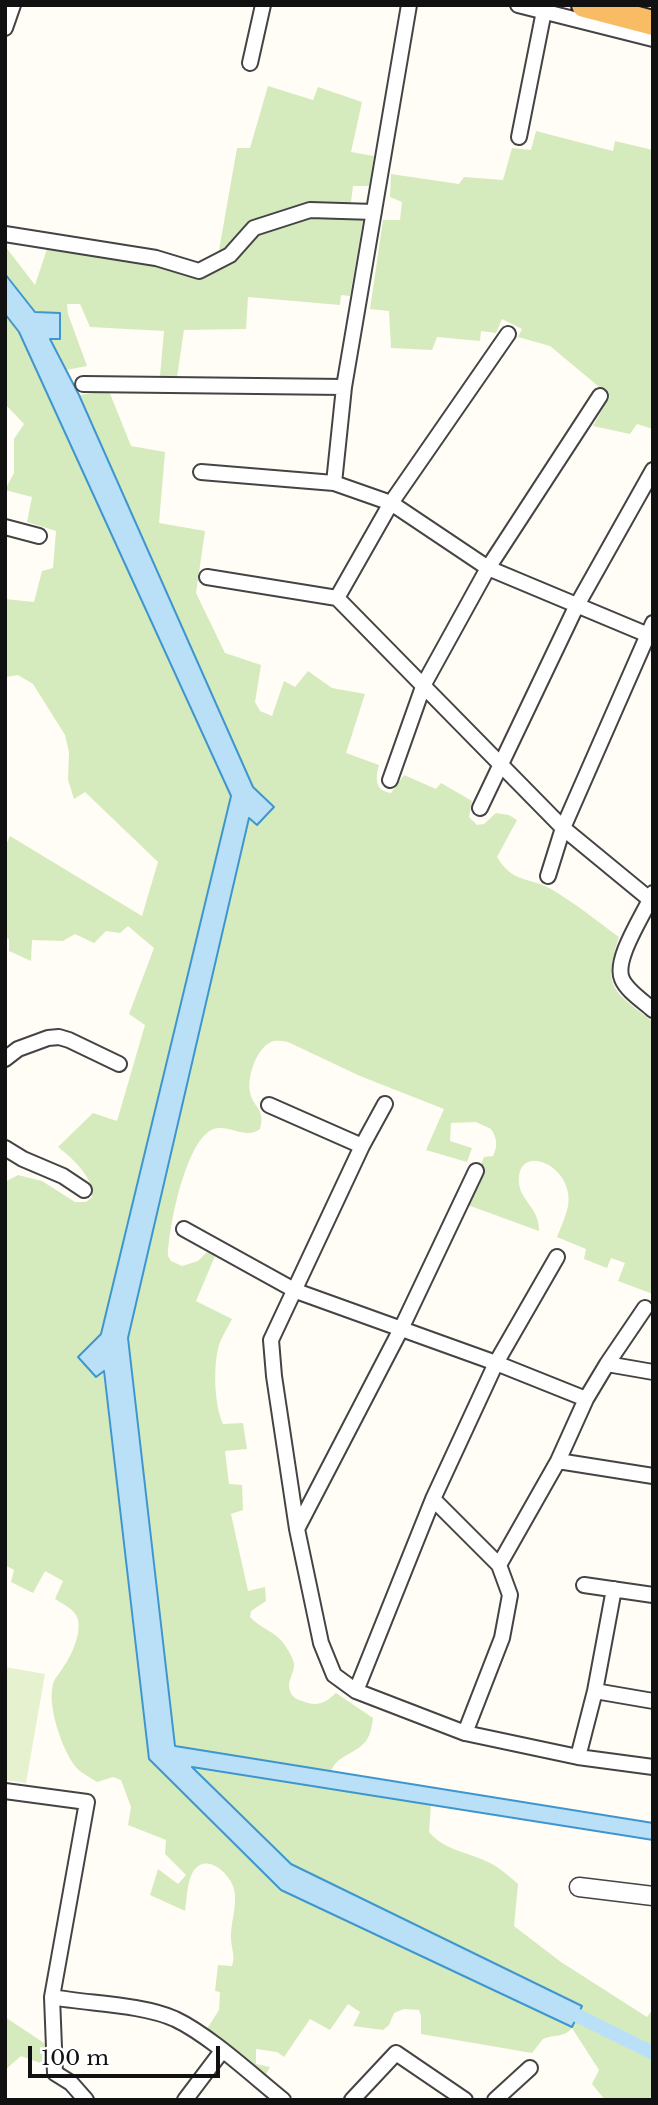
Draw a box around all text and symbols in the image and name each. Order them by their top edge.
scale bar [32,2032,224,2076]
text: 100 m [41,2045,109,2071]

